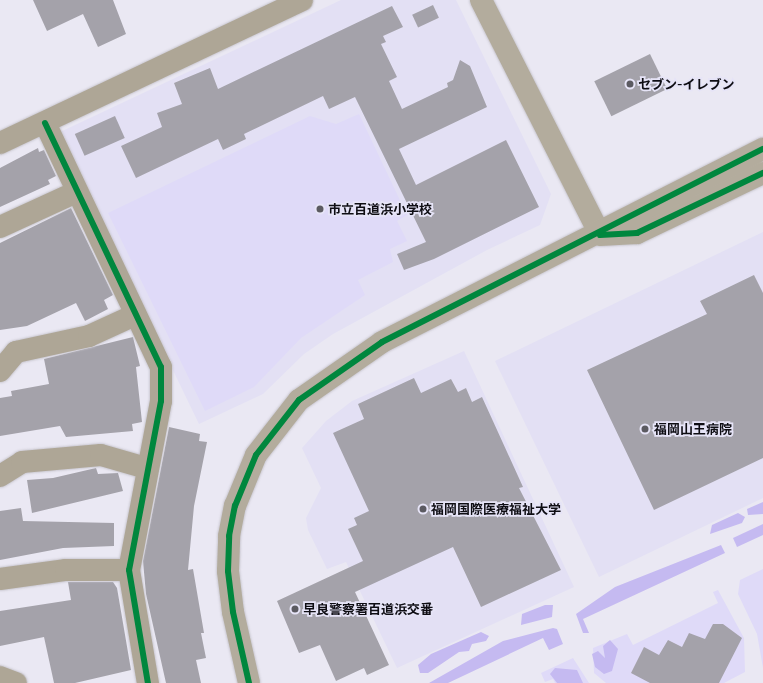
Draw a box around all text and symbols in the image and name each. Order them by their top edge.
place label: セブン-イレブン [638,76,734,92]
marker: セブン-イレブン [625,79,635,89]
place label: 市立百道浜小学校 [328,201,432,217]
marker: 市立百道浜小学校 [315,204,325,214]
place label: 福岡山王病院 [654,421,732,437]
marker: 福岡山王病院 [639,423,651,435]
place label: 福岡国際医療福祉大学 [431,501,561,517]
marker: 福岡国際医療福祉大学 [418,504,428,514]
place label: 早良警察署百道浜交番 [303,601,433,617]
marker: 早良警察署百道浜交番 [290,604,300,614]

